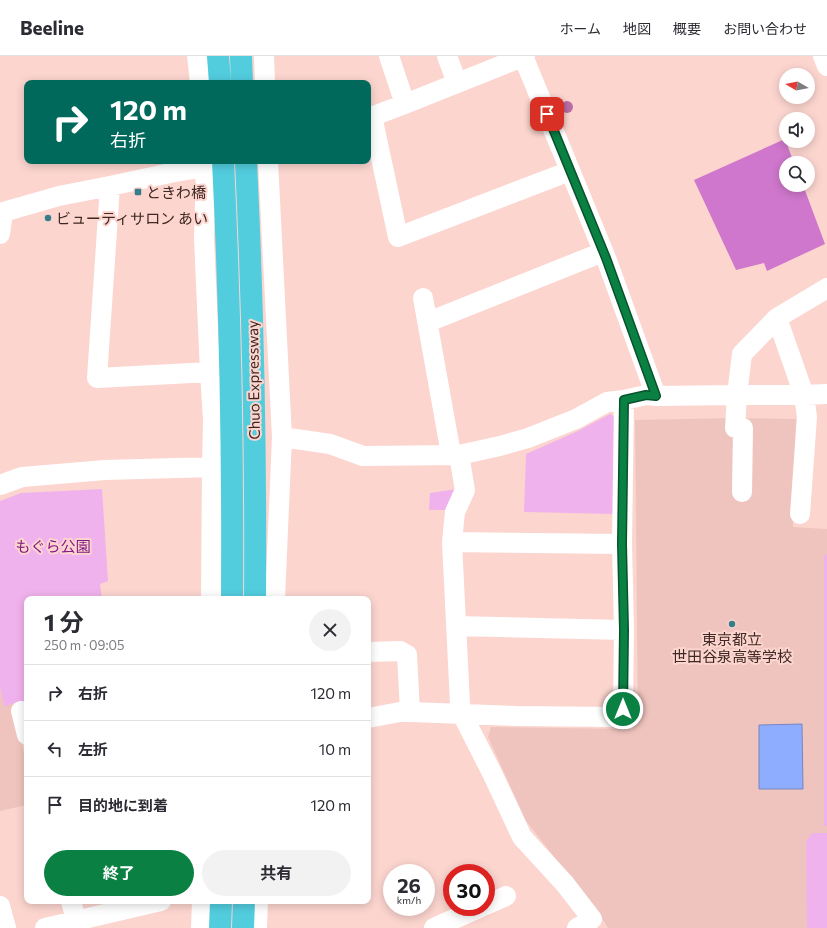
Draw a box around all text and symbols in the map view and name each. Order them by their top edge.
text: Beeline [20,16,84,39]
text: ホーム [559,20,601,37]
text: 地図 [623,20,651,37]
text: 概要 [673,20,701,37]
text: お問い合わせ [723,20,807,37]
north arrow [779,68,815,104]
map controls [779,68,815,192]
text: 120 m [110,92,187,126]
icon: right [44,96,96,148]
pin [530,97,564,131]
icon: arrive [536,103,558,125]
button: sound [779,112,815,148]
text: 右折 [110,129,146,151]
button: search [779,156,815,192]
place label: ときわ橋 [146,183,206,201]
marker: ときわ橋 [133,187,143,197]
place label: ビューティサロン あい [56,209,208,227]
marker: ビューティサロン あい [43,213,53,223]
street label: Chuo Expressway [243,320,263,440]
park label: もぐら公園 [15,537,91,555]
text: 1 分 [44,607,83,636]
button: close [309,609,351,651]
marker: 東京都立 世田谷泉高等学校 [727,619,737,629]
place label: 東京都立 世田谷泉高等学校 [672,630,792,665]
text: 250 m · 09:05 [44,637,124,653]
icon: right [44,682,66,704]
text: 右折 [78,684,108,702]
text: 120 m [311,684,351,702]
position arrow [602,688,644,730]
icon: left [44,738,66,760]
text: 左折 [78,740,108,758]
text: 10 m [319,740,351,758]
icon: arrive [44,794,66,816]
text: 目的地に到着 [78,796,168,814]
text: 120 m [311,796,351,814]
button: 終了 [44,850,194,896]
button: 共有 [202,850,351,896]
speed limit sign: 30 [443,864,495,916]
text: 26 [397,873,421,897]
text: km/h [397,894,421,906]

